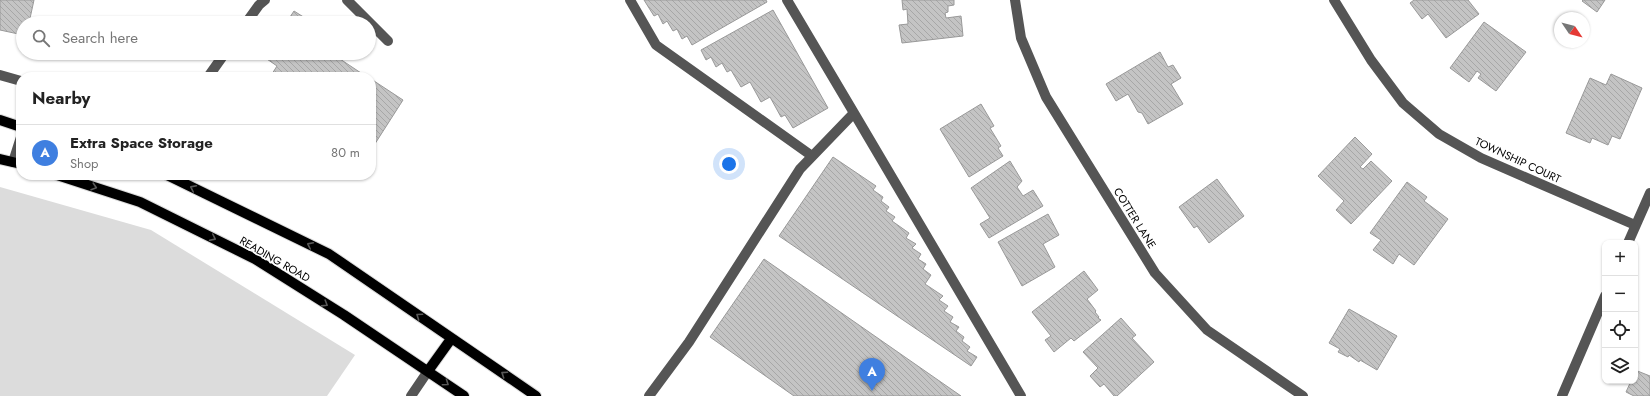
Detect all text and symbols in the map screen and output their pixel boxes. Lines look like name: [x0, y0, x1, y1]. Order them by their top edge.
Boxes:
north arrow: [1554, 12, 1590, 48]
search box: [16, 16, 376, 60]
icon: search: [30, 27, 52, 49]
text: Search here: [62, 27, 138, 49]
text: Nearby: [32, 86, 90, 110]
text: Extra Space Storage: [70, 132, 213, 154]
street label: TOWNSHIP COURT: [1473, 133, 1563, 187]
text: A: [40, 143, 50, 162]
text: 80 m: [331, 143, 360, 162]
text: Shop: [70, 154, 98, 173]
your location: [719, 154, 739, 174]
one-way arrow: [90, 182, 97, 191]
street label: COTTER LANE: [1110, 184, 1160, 252]
one-way arrow: [190, 185, 198, 193]
street label: READING ROAD: [237, 232, 314, 286]
one-way arrow: [209, 233, 217, 241]
map controls: [1602, 240, 1638, 384]
button: +: [1602, 240, 1638, 276]
one-way arrow: [307, 242, 314, 250]
button: −: [1602, 276, 1638, 312]
one-way arrow: [321, 299, 328, 306]
button: locate: [1602, 312, 1638, 348]
one-way arrow: [416, 314, 423, 321]
button: layers: [1602, 348, 1638, 384]
pin: A: [859, 358, 885, 391]
one-way arrow: [501, 372, 508, 379]
one-way arrow: [441, 378, 448, 385]

